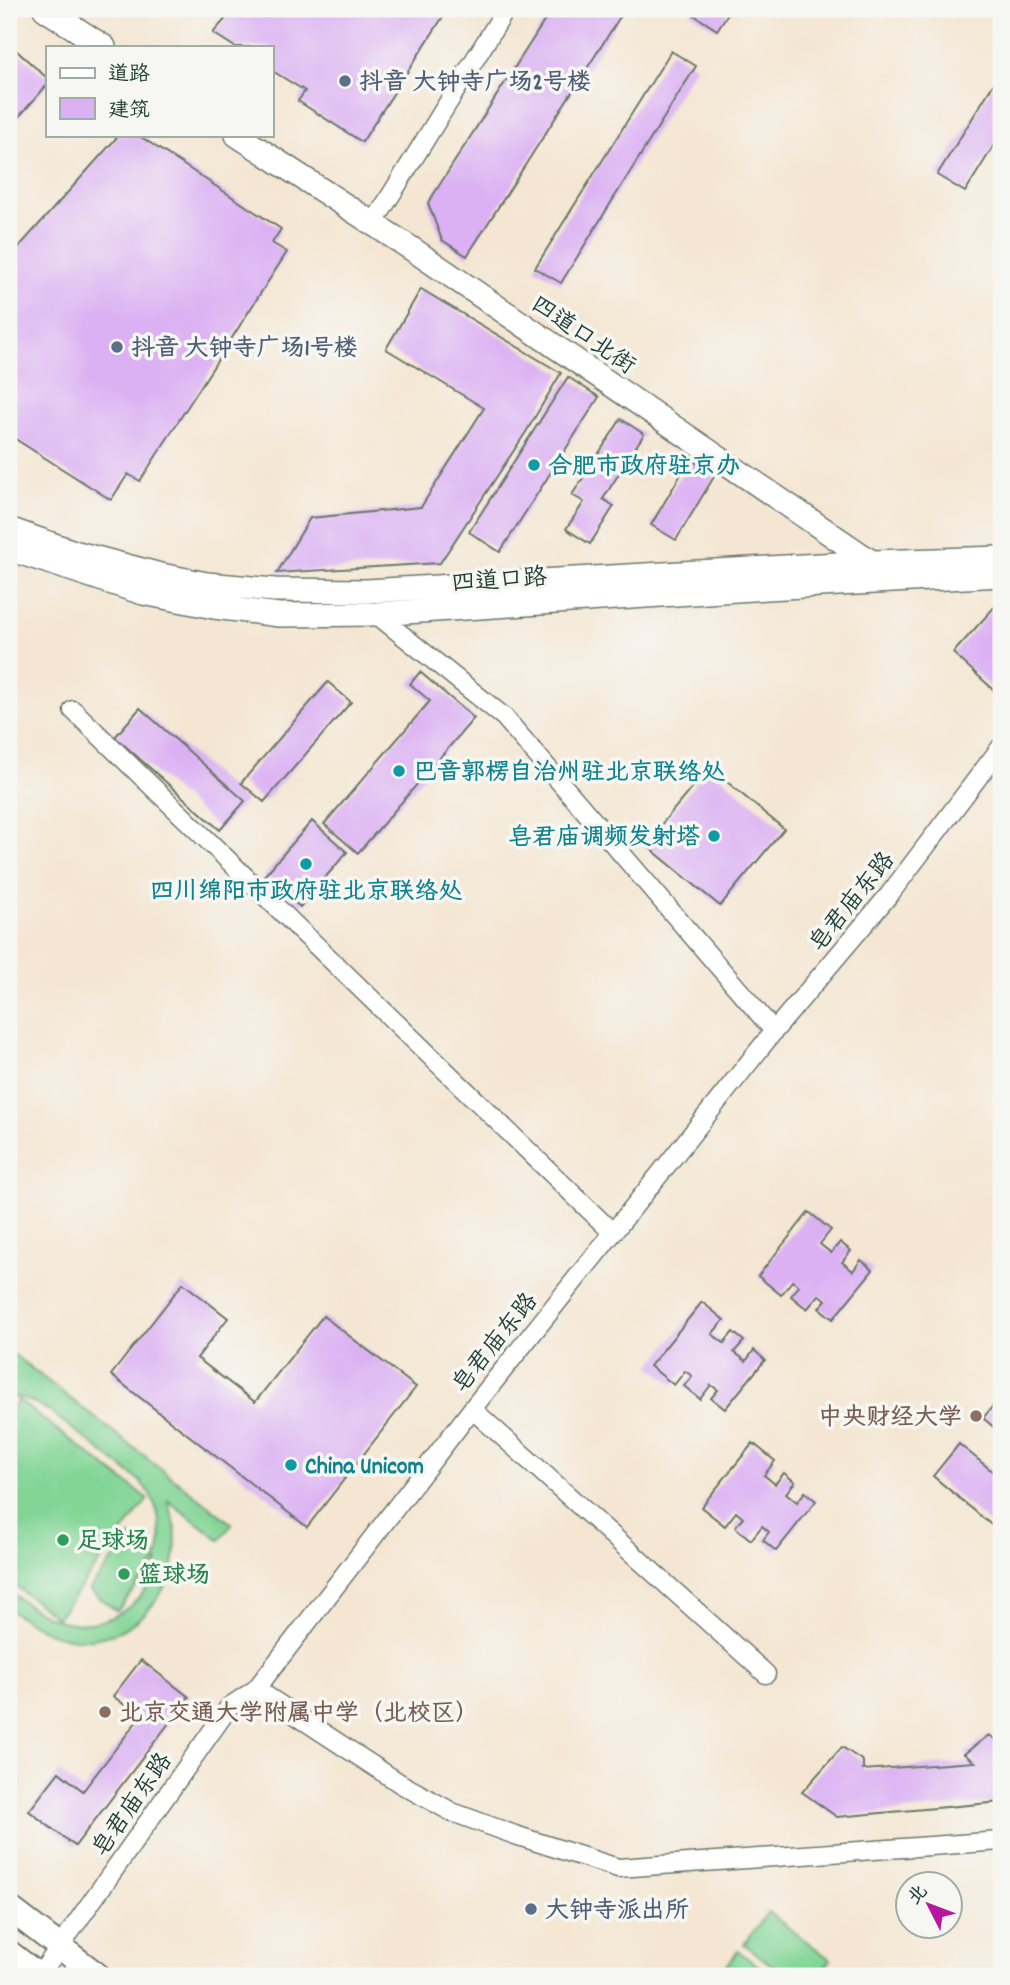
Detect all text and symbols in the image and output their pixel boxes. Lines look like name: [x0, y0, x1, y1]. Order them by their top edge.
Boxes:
legend: [46, 46, 273, 136]
text: 道路: [108, 61, 150, 91]
place label: 抖音 大钟寺广场2号楼: [359, 67, 591, 101]
marker: 抖音 大钟寺广场2号楼: [337, 73, 353, 89]
text: 建筑: [108, 97, 150, 127]
street label: 四道口北街: [523, 289, 642, 384]
place label: 抖音 大钟寺广场1号楼: [131, 333, 358, 367]
marker: 抖音 大钟寺广场1号楼: [109, 339, 125, 355]
place label: 合肥市政府驻京办: [548, 451, 740, 485]
marker: 合肥市政府驻京办: [526, 457, 542, 473]
street label: 四道口路: [450, 562, 548, 602]
place label: 巴音郭楞自治州驻北京联络处: [413, 757, 726, 791]
marker: 巴音郭楞自治州驻北京联络处: [391, 763, 407, 779]
place label: 皂君庙调频发射塔: [508, 822, 700, 856]
marker: 皂君庙调频发射塔: [706, 828, 722, 844]
street label: 皂君庙东路: [802, 846, 904, 960]
marker: 四川绵阳市政府驻北京联络处: [298, 856, 314, 872]
place label: 四川绵阳市政府驻北京联络处: [150, 876, 463, 910]
street label: 皂君庙东路: [445, 1287, 547, 1401]
place label: 中央财经大学: [818, 1402, 962, 1436]
marker: 中央财经大学: [968, 1408, 984, 1424]
place label: China Unicom: [305, 1451, 424, 1485]
marker: China Unicom: [283, 1457, 299, 1473]
place label: 足球场: [77, 1526, 149, 1560]
marker: 足球场: [55, 1532, 71, 1548]
place label: 篮球场: [138, 1560, 210, 1594]
marker: 篮球场: [116, 1566, 132, 1582]
place label: 北京交通大学附属中学（北校区）: [119, 1698, 479, 1732]
marker: 北京交通大学附属中学（北校区）: [97, 1704, 113, 1720]
street label: 皂君庙东路: [85, 1747, 182, 1865]
north arrow: [894, 1870, 964, 1940]
text: 北: [903, 1880, 935, 1912]
place label: 大钟寺派出所: [545, 1895, 689, 1929]
marker: 大钟寺派出所: [523, 1901, 539, 1917]

